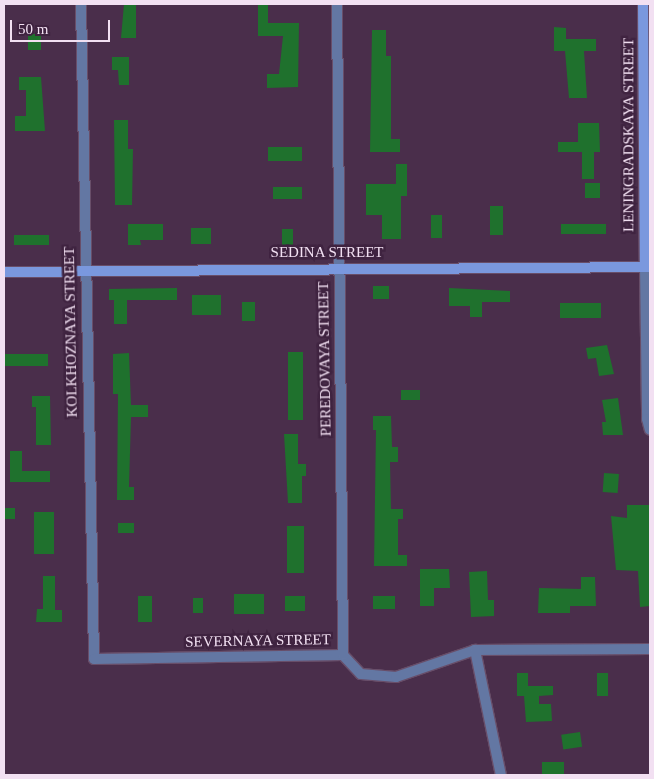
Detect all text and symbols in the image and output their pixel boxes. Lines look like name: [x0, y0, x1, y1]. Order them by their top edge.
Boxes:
scale bar: [12, 10, 112, 42]
text: 50 m: [18, 21, 48, 37]
street label: LENINGRADSKAYA STREET: [620, 38, 638, 232]
street label: SEDINA STREET: [270, 244, 384, 262]
street label: KOLKHOZNAYA STREET: [61, 246, 81, 418]
street label: PEREDOVAYA STREET: [315, 281, 335, 437]
street label: SEVERNAYA STREET: [185, 631, 331, 651]

